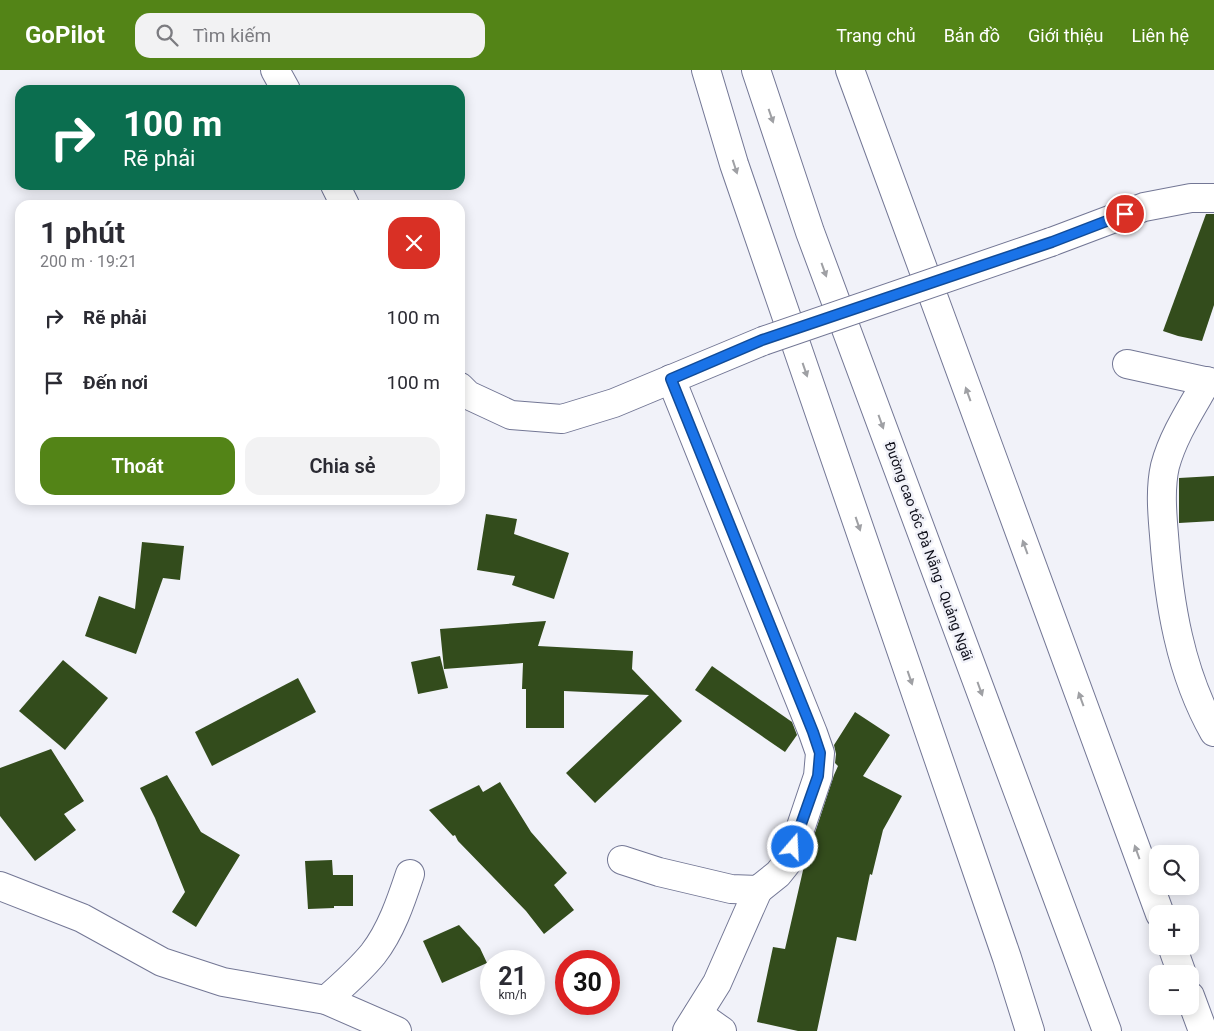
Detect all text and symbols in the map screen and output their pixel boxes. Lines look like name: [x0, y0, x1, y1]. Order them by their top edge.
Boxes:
search box: [135, 13, 485, 58]
text: GoPilot: [25, 21, 105, 49]
icon: search: [153, 21, 181, 49]
text: Tìm kiếm: [193, 24, 271, 47]
text: Trang chủ: [836, 25, 916, 46]
text: Bản đồ: [944, 25, 1000, 46]
text: Giới thiệu: [1028, 25, 1104, 46]
text: Liên hệ: [1132, 25, 1189, 46]
text: 100 m: [123, 104, 222, 145]
icon: right: [40, 105, 105, 170]
one-way arrow: [767, 109, 775, 124]
text: Rẽ phải: [123, 146, 195, 171]
one-way arrow: [731, 160, 739, 175]
pin: [1104, 193, 1146, 235]
icon: arrive: [1111, 200, 1139, 228]
text: 1 phút: [40, 215, 125, 250]
button: close: [388, 217, 440, 269]
text: 200 m · 19:21: [40, 252, 137, 271]
one-way arrow: [820, 263, 828, 278]
icon: right: [40, 304, 68, 332]
text: Rẽ phải: [83, 306, 147, 329]
text: 100 m: [387, 306, 440, 329]
one-way arrow: [802, 363, 809, 378]
icon: arrive: [40, 369, 68, 397]
text: Đến nơi: [83, 371, 148, 394]
text: 100 m: [387, 371, 440, 394]
one-way arrow: [964, 386, 972, 401]
one-way arrow: [877, 415, 885, 430]
button: Thoát: [40, 437, 235, 495]
button: Chia sẻ: [245, 437, 440, 495]
street label: Đường cao tốc Đà Nẵng - Quảng Ngãi: [882, 439, 976, 663]
one-way arrow: [854, 517, 862, 532]
one-way arrow: [1021, 539, 1028, 554]
one-way arrow: [907, 670, 915, 685]
one-way arrow: [976, 682, 984, 697]
one-way arrow: [1077, 691, 1085, 706]
position arrow: [766, 820, 818, 872]
one-way arrow: [1133, 844, 1140, 859]
map controls: [1149, 845, 1199, 1015]
button: search: [1149, 845, 1199, 895]
button: +: [1149, 905, 1199, 955]
speed limit sign: 30: [555, 950, 620, 1015]
text: 21: [498, 962, 527, 991]
button: −: [1149, 965, 1199, 1015]
text: km/h: [498, 988, 527, 1002]

